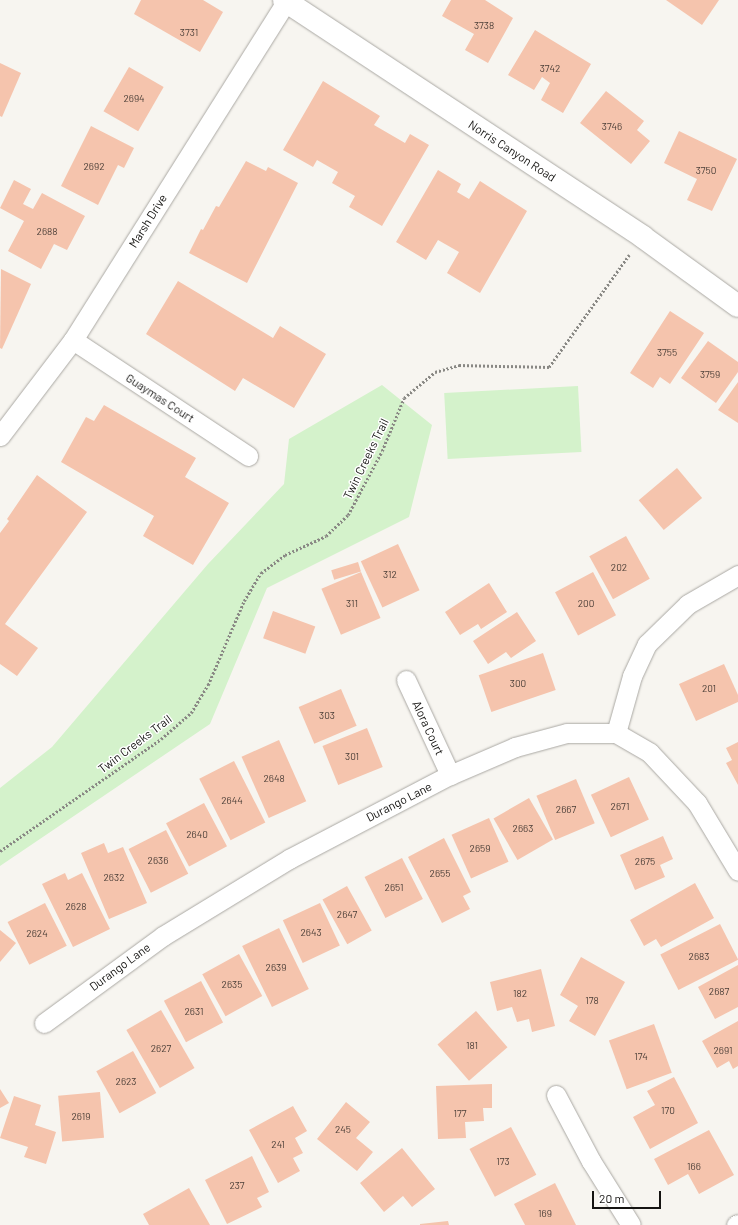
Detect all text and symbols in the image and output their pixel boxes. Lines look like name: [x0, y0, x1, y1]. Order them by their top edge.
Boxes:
house number: 3738: [474, 20, 494, 32]
house number: 3731: [180, 27, 198, 39]
house number: 3742: [540, 63, 560, 75]
house number: 2694: [123, 93, 145, 105]
street label: Norris Canyon Road: [465, 117, 559, 185]
house number: 3746: [602, 121, 622, 133]
house number: 2692: [83, 161, 105, 173]
house number: 3750: [696, 165, 716, 177]
street label: Marsh Drive: [126, 192, 170, 250]
house number: 2688: [37, 226, 57, 238]
house number: 3755: [657, 347, 677, 359]
house number: 3759: [700, 369, 720, 381]
street label: Guaymas Court: [123, 371, 197, 425]
street label: Twin Creeks Trail: [340, 416, 392, 502]
house number: 202: [611, 562, 627, 574]
house number: 312: [383, 569, 397, 581]
house number: 311: [346, 598, 358, 610]
house number: 200: [578, 598, 594, 610]
house number: 300: [510, 678, 526, 690]
house number: 201: [702, 683, 716, 695]
street label: Alora Court: [409, 698, 447, 758]
house number: 303: [319, 710, 335, 722]
street label: Twin Creeks Trail: [96, 712, 174, 776]
house number: 301: [345, 751, 359, 763]
house number: 2648: [263, 773, 285, 785]
street label: Durango Lane: [364, 779, 434, 825]
house number: 2644: [221, 795, 243, 807]
house number: 2671: [611, 801, 629, 813]
house number: 2667: [556, 804, 576, 816]
house number: 2663: [513, 823, 533, 835]
house number: 2640: [186, 829, 208, 841]
house number: 2659: [470, 843, 490, 855]
house number: 2636: [148, 855, 168, 867]
house number: 2675: [635, 856, 655, 868]
house number: 2655: [430, 868, 450, 880]
house number: 2632: [103, 872, 125, 884]
house number: 2651: [385, 882, 403, 894]
house number: 2628: [65, 901, 87, 913]
house number: 2647: [337, 909, 357, 921]
house number: 2643: [300, 927, 322, 939]
house number: 2624: [26, 928, 48, 940]
street label: Durango Lane: [87, 940, 153, 994]
house number: 2683: [689, 951, 709, 963]
house number: 2639: [266, 962, 286, 974]
house number: 2635: [222, 979, 242, 991]
house number: 2687: [709, 986, 729, 998]
house number: 182: [513, 988, 527, 1000]
house number: 178: [585, 995, 599, 1007]
house number: 2631: [184, 1006, 204, 1018]
house number: 181: [466, 1040, 478, 1052]
house number: 2627: [151, 1043, 171, 1055]
house number: 2691: [713, 1045, 733, 1057]
house number: 174: [634, 1051, 648, 1063]
house number: 2623: [116, 1076, 136, 1088]
house number: 170: [661, 1105, 675, 1117]
house number: 177: [454, 1108, 466, 1120]
house number: 2619: [71, 1111, 91, 1123]
house number: 245: [335, 1124, 351, 1136]
house number: 241: [271, 1139, 285, 1151]
house number: 173: [496, 1156, 510, 1168]
house number: 166: [687, 1161, 701, 1173]
house number: 237: [229, 1180, 245, 1192]
scale bar: [594, 1183, 663, 1209]
text: 20 m: [599, 1191, 625, 1205]
house number: 169: [538, 1208, 552, 1220]

